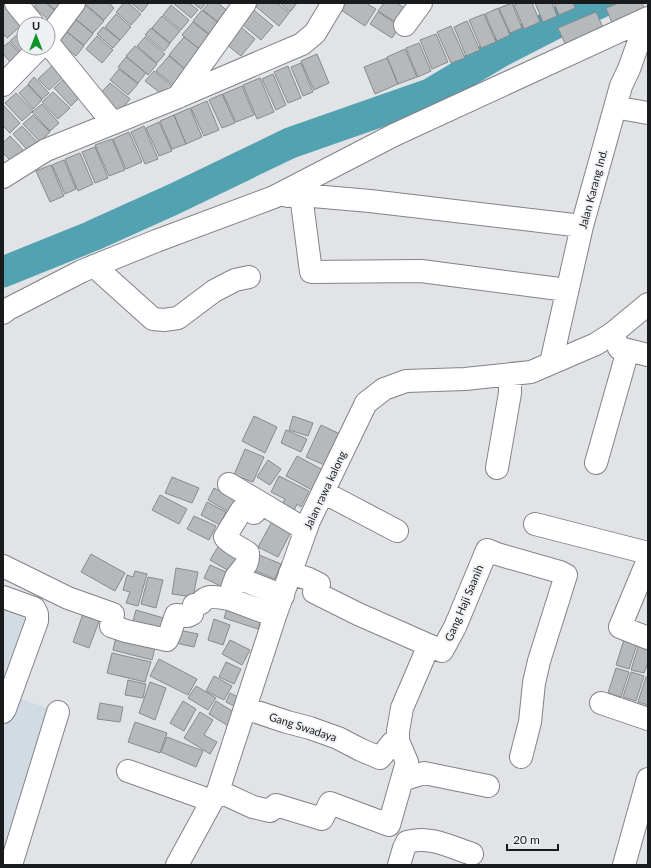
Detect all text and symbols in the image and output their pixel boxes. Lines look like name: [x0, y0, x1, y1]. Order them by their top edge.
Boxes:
north arrow: [16, 16, 56, 56]
text: U: [32, 19, 40, 32]
street label: Jalan Karang Ind.: [576, 148, 609, 230]
street label: Jalan rawa kalong: [301, 448, 348, 531]
street label: Gang Haji Saanih: [442, 563, 485, 643]
street label: Gang Swadaya: [268, 709, 339, 744]
scale bar: [507, 826, 558, 852]
text: 20 m: [513, 832, 540, 847]

